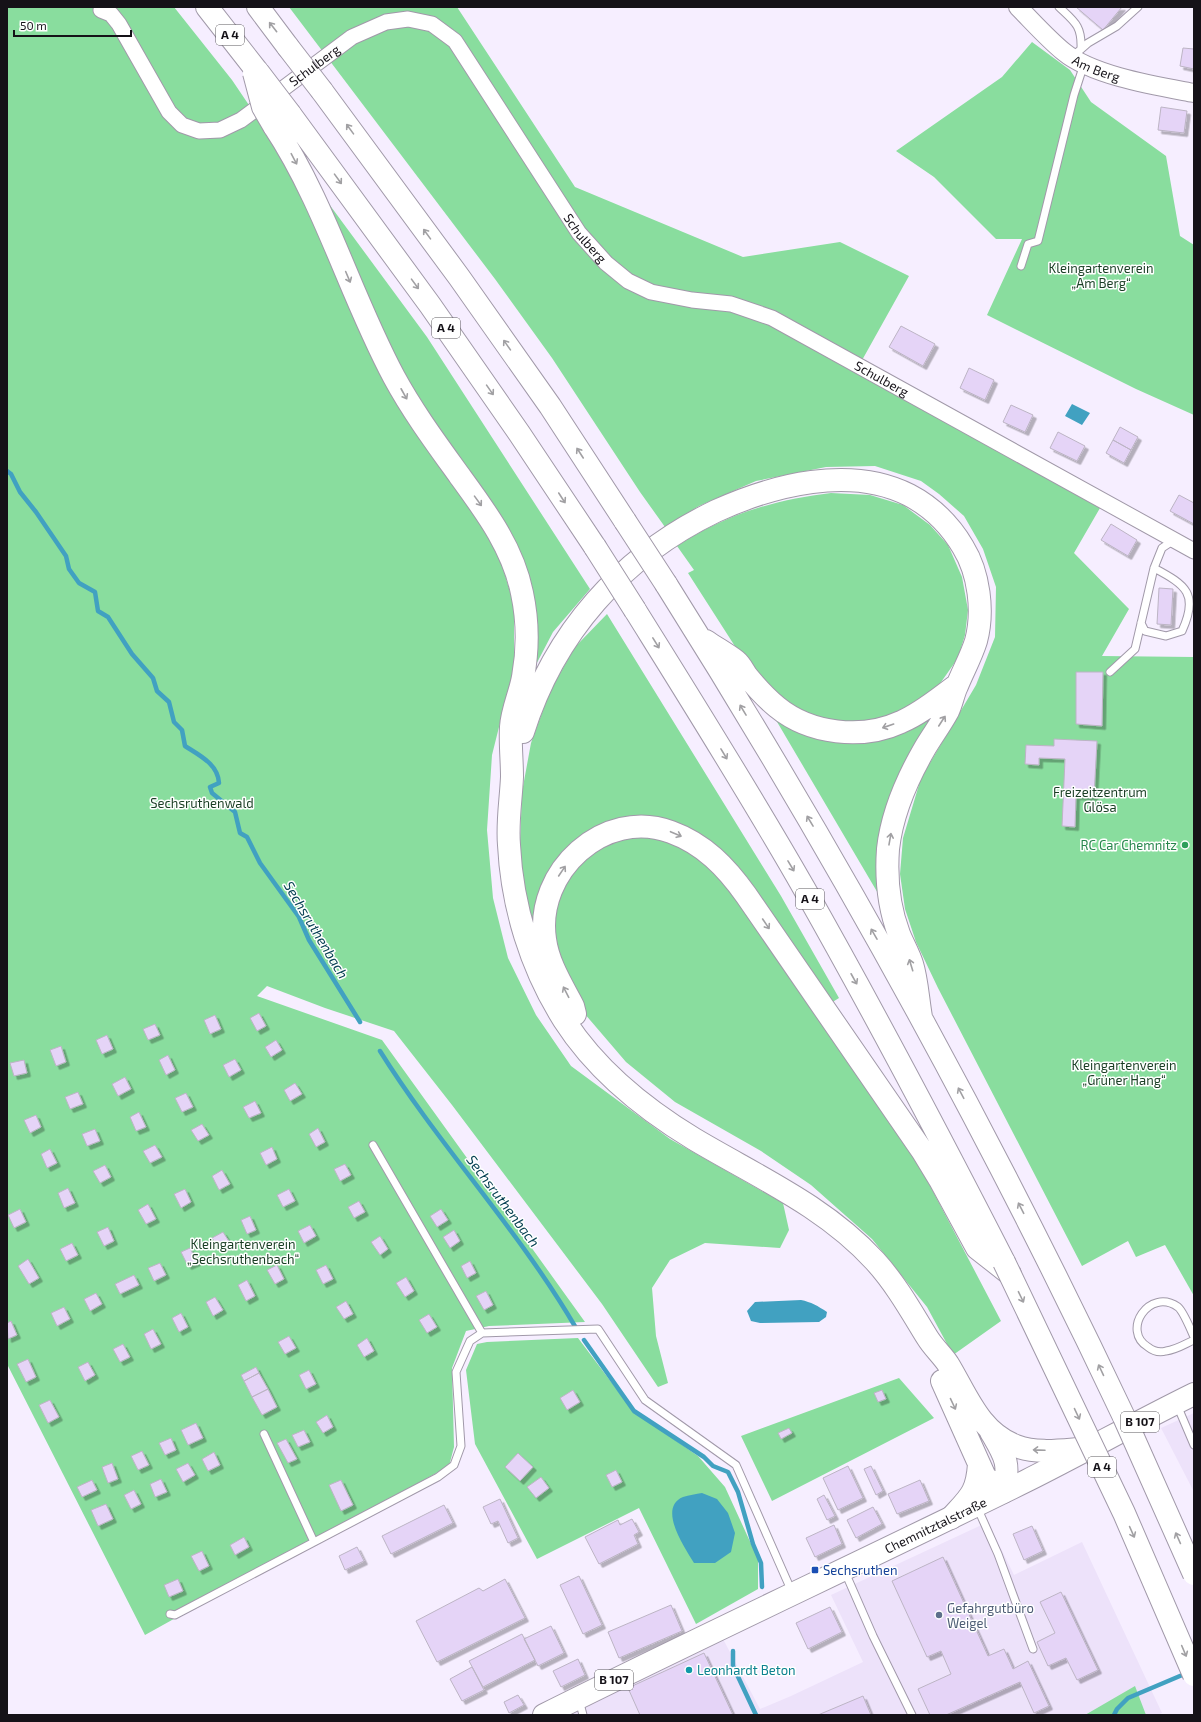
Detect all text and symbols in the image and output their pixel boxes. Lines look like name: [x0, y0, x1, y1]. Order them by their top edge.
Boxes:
scale bar: [14, 12, 131, 38]
text: 50 m: [20, 18, 47, 32]
one-way arrow: [269, 21, 277, 32]
road number: A 4: [216, 25, 244, 45]
street label: Schulberg: [286, 41, 343, 89]
street label: Am Berg: [1070, 52, 1122, 85]
one-way arrow: [346, 124, 354, 135]
one-way arrow: [291, 153, 298, 165]
one-way arrow: [334, 173, 342, 184]
street label: Schulberg: [560, 210, 610, 266]
one-way arrow: [423, 229, 431, 240]
park label: Kleingartenverein „Am Berg“: [1049, 260, 1153, 291]
one-way arrow: [344, 271, 352, 283]
one-way arrow: [411, 278, 419, 289]
road number: A 4: [432, 318, 460, 338]
one-way arrow: [503, 340, 511, 351]
street label: Schulberg: [852, 357, 912, 400]
one-way arrow: [486, 385, 494, 396]
one-way arrow: [401, 388, 408, 400]
one-way arrow: [576, 447, 584, 459]
one-way arrow: [559, 492, 567, 504]
one-way arrow: [474, 496, 482, 507]
one-way arrow: [652, 637, 660, 648]
one-way arrow: [739, 704, 747, 716]
one-way arrow: [938, 715, 946, 727]
one-way arrow: [883, 723, 895, 731]
one-way arrow: [721, 748, 729, 760]
park label: Freizeitzentrum Glösa: [1053, 784, 1147, 815]
park label: Sechsruthenwald: [150, 795, 254, 811]
one-way arrow: [805, 815, 813, 827]
one-way arrow: [669, 830, 681, 838]
one-way arrow: [886, 833, 894, 846]
place label: RC Car Chemnitz: [1081, 837, 1177, 853]
marker: RC Car Chemnitz: [1180, 840, 1190, 850]
one-way arrow: [787, 860, 795, 872]
one-way arrow: [557, 865, 566, 876]
water label: Sechsruthenbach: [281, 878, 352, 982]
road number: A 4: [796, 889, 824, 909]
one-way arrow: [762, 918, 770, 929]
one-way arrow: [869, 928, 877, 940]
one-way arrow: [907, 959, 915, 971]
one-way arrow: [851, 973, 859, 985]
one-way arrow: [562, 987, 569, 999]
park label: Kleingartenverein „Grüner Hang“: [1072, 1057, 1176, 1088]
one-way arrow: [956, 1087, 964, 1099]
water label: Sechsruthenbach: [463, 1151, 544, 1250]
one-way arrow: [1017, 1203, 1024, 1215]
park label: Kleingartenverein „Sechsruthenbach“: [187, 1236, 299, 1267]
one-way arrow: [1018, 1290, 1025, 1302]
one-way arrow: [1097, 1364, 1104, 1376]
one-way arrow: [950, 1397, 957, 1409]
one-way arrow: [1074, 1408, 1081, 1420]
road number: B 107: [1121, 1412, 1159, 1432]
one-way arrow: [1033, 1446, 1046, 1454]
road number: A 4: [1088, 1457, 1116, 1477]
street label: Chemnitztalstraße: [882, 1494, 989, 1557]
one-way arrow: [1129, 1525, 1136, 1537]
one-way arrow: [1174, 1533, 1181, 1545]
place label: Sechsruthen: [823, 1562, 897, 1578]
marker: Sechsruthen: [810, 1565, 820, 1575]
place label: Gefahrgutbüro Weigel: [947, 1600, 1034, 1631]
marker: Gefahrgutbüro Weigel: [934, 1610, 944, 1620]
one-way arrow: [1181, 1644, 1188, 1656]
place label: Leonhardt Beton: [697, 1662, 796, 1678]
marker: Leonhardt Beton: [684, 1665, 694, 1675]
road number: B 107: [595, 1670, 633, 1690]

